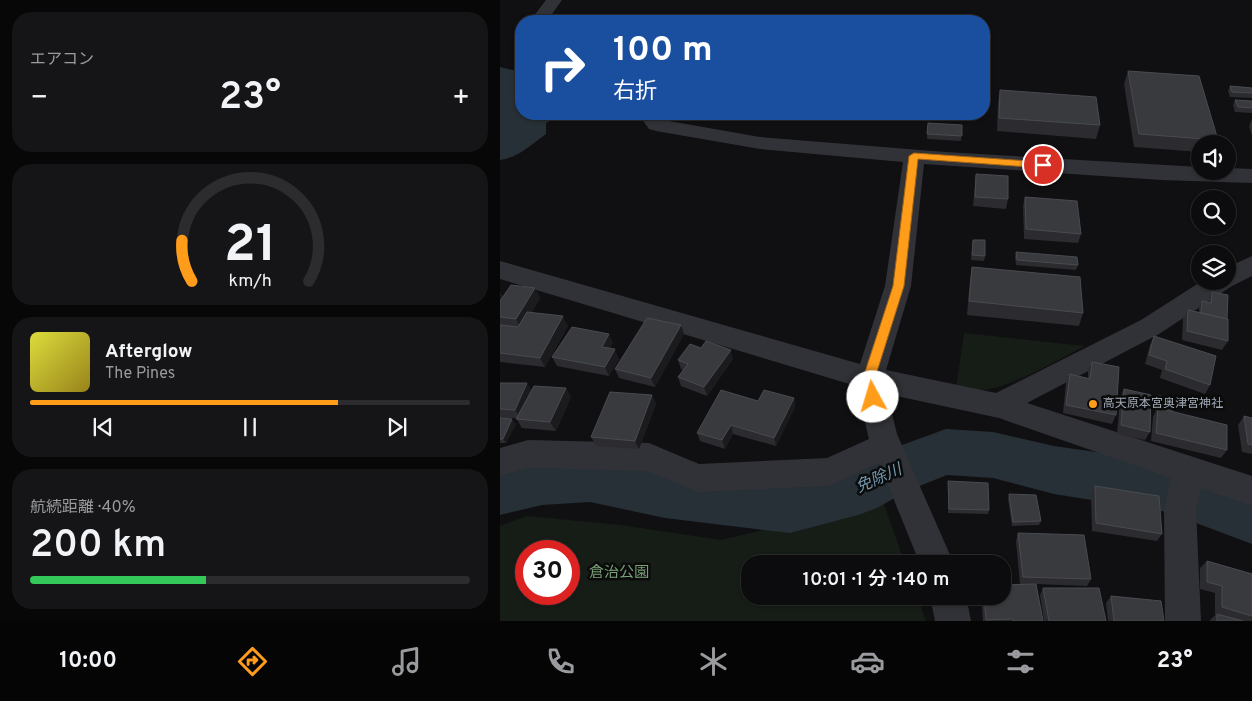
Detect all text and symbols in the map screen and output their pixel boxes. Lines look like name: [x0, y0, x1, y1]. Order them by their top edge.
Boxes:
text: 100 m: [613, 29, 713, 73]
icon: right: [530, 35, 595, 100]
text: エアコン: [30, 50, 94, 70]
text: 23°: [219, 74, 281, 123]
text: 右折: [613, 79, 657, 106]
text: −: [30, 81, 48, 117]
text: +: [452, 81, 470, 117]
map controls: [1191, 135, 1236, 290]
button: sound: [1191, 135, 1236, 180]
pin: [1022, 144, 1064, 186]
icon: arrive: [1029, 151, 1057, 179]
button: search: [1191, 190, 1236, 235]
text: 21: [224, 214, 276, 280]
button: layers: [1191, 245, 1236, 290]
text: km/h: [228, 270, 272, 293]
text: Afterglow: [105, 340, 193, 364]
text: The Pines: [105, 364, 175, 384]
position arrow: [846, 370, 898, 422]
place label: 高天原本宮奥津宮神社: [1103, 396, 1223, 412]
marker: 高天原本宮奥津宮神社: [1087, 398, 1099, 410]
icon: previous: [89, 413, 117, 441]
icon: pause: [236, 413, 264, 441]
icon: next: [383, 413, 411, 441]
water label: 免除川: [853, 459, 907, 498]
text: 航続距離 · 40%: [30, 498, 136, 518]
text: 200 km: [30, 522, 166, 571]
speed limit sign: 30: [515, 540, 580, 605]
park label: 倉治公園: [589, 564, 649, 583]
text: 10:01 · 1 分 · 140 m: [803, 568, 949, 592]
icon: directions: [235, 644, 270, 679]
icon: music: [389, 644, 424, 679]
icon: phone: [543, 644, 578, 679]
icon: climate: [696, 644, 731, 679]
icon: car: [850, 644, 885, 679]
icon: filters: [1003, 644, 1038, 679]
text: 10:00: [59, 648, 117, 675]
text: 23°: [1157, 648, 1193, 675]

